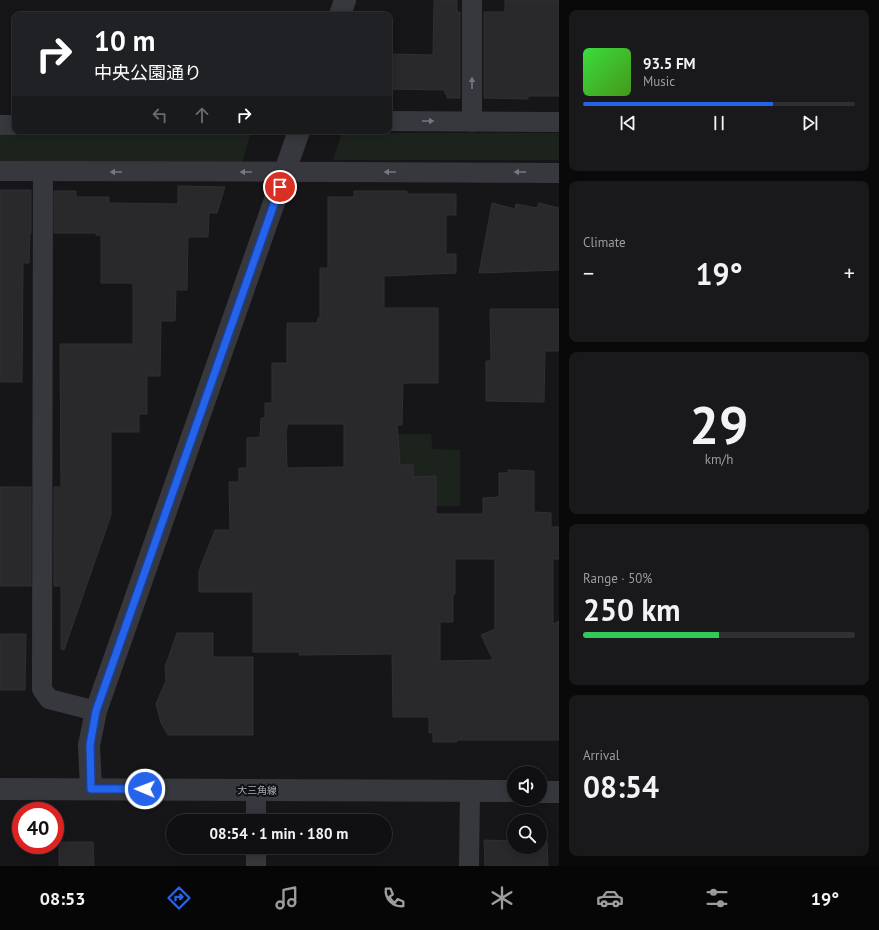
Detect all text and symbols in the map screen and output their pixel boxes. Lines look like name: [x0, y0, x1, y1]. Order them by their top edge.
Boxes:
text: 10 m: [94, 22, 155, 59]
icon: right: [28, 28, 80, 80]
text: 93.5 FM: [643, 54, 696, 73]
text: 中央公園通り: [94, 61, 202, 84]
text: Music: [643, 73, 675, 90]
one-way arrow: [469, 76, 475, 89]
icon: left: [149, 104, 171, 126]
icon: ahead: [191, 104, 213, 126]
icon: right: [233, 104, 255, 126]
icon: previous: [617, 112, 639, 134]
icon: pause: [708, 112, 730, 134]
icon: next: [799, 112, 821, 134]
one-way arrow: [422, 118, 435, 124]
one-way arrow: [109, 169, 122, 175]
one-way arrow: [239, 169, 252, 175]
one-way arrow: [383, 169, 396, 175]
one-way arrow: [513, 169, 526, 175]
pin: [263, 170, 297, 204]
icon: arrive: [269, 176, 291, 198]
text: Climate: [583, 234, 626, 251]
text: 19°: [695, 254, 743, 293]
text: −: [583, 259, 594, 287]
text: +: [844, 259, 855, 287]
text: 29: [690, 391, 748, 458]
text: km/h: [705, 451, 733, 468]
text: Range · 50%: [583, 570, 652, 587]
text: 250 km: [583, 590, 681, 629]
text: Arrival: [583, 747, 619, 764]
map controls: [507, 766, 547, 854]
button: sound: [507, 766, 547, 806]
text: 08:54: [583, 767, 659, 806]
position arrow: [124, 768, 166, 810]
street label: 大三角線: [237, 784, 277, 797]
speed limit sign: 40: [12, 802, 64, 854]
button: search: [507, 814, 547, 854]
text: 08:54 · 1 min · 180 m: [210, 824, 348, 843]
icon: directions: [165, 884, 193, 912]
icon: music: [273, 884, 301, 912]
icon: phone: [380, 884, 408, 912]
icon: climate: [488, 884, 516, 912]
icon: car: [596, 884, 624, 912]
icon: filters: [703, 884, 731, 912]
text: 08:53: [40, 887, 85, 910]
text: 19°: [811, 887, 839, 910]

